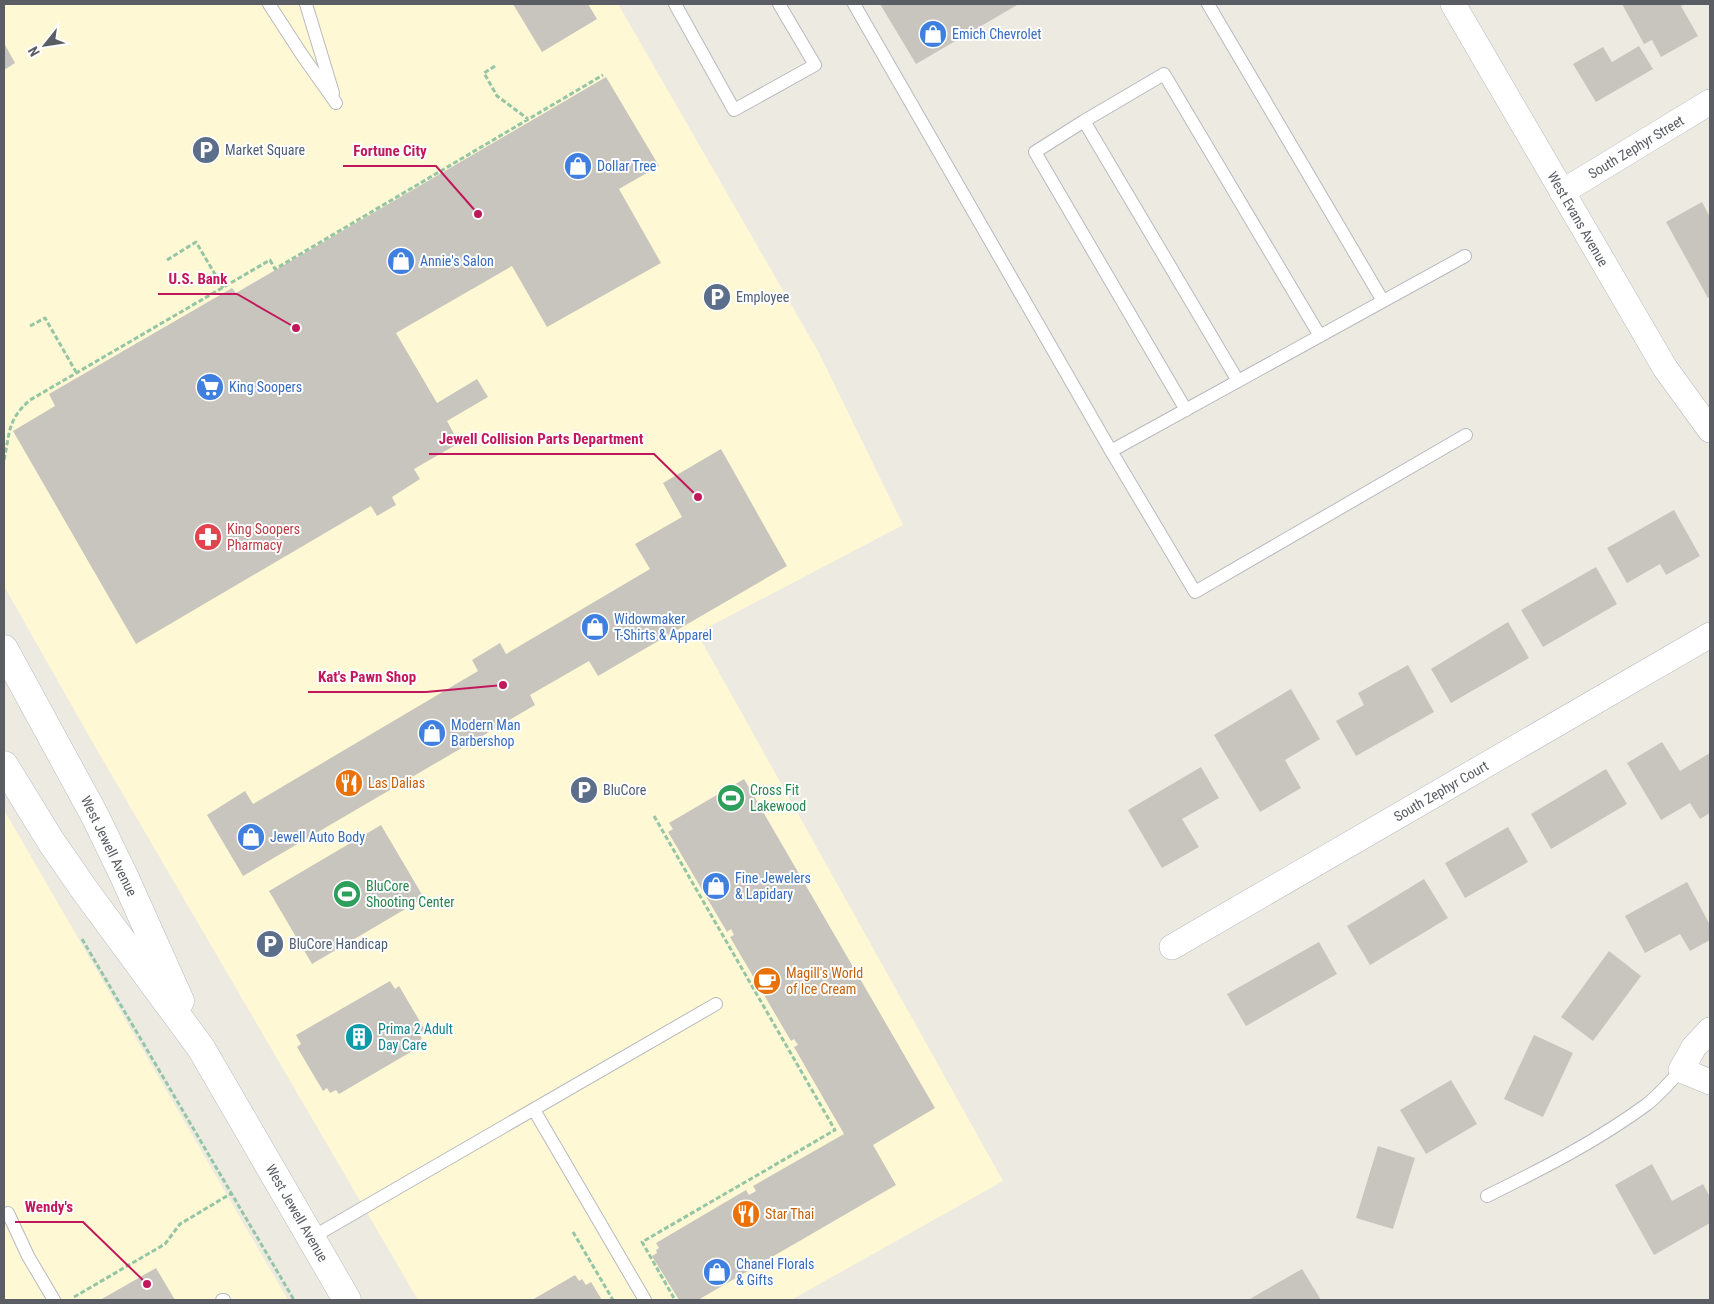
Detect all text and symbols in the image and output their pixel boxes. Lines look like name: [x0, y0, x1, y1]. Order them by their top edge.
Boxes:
shop icon: Emich Chevrolet: [918, 19, 948, 49]
north arrow: [20, 20, 70, 70]
place label: Emich Chevrolet: [952, 26, 1041, 42]
text: N: [25, 44, 43, 59]
street label: South Zephyr Street: [1585, 112, 1687, 182]
parking icon: Market Square: [191, 135, 221, 165]
callout: Fortune City: [343, 136, 436, 166]
place label: Market Square: [225, 142, 306, 158]
text: Fortune City: [353, 142, 427, 160]
shop icon: Dollar Tree: [563, 151, 593, 181]
place label: Dollar Tree: [597, 158, 657, 174]
street label: West Evans Avenue: [1544, 169, 1612, 270]
shop icon: Annie's Salon: [386, 246, 416, 276]
place label: Annie's Salon: [420, 253, 494, 269]
callout: U.S. Bank: [158, 264, 237, 294]
text: U.S. Bank: [169, 270, 228, 288]
parking icon: Employee: [702, 282, 732, 312]
place label: Employee: [736, 289, 790, 305]
supermarket icon: King Soopers: [195, 372, 225, 402]
place label: King Soopers: [229, 379, 302, 395]
callout: Jewell Collision Parts Department: [429, 424, 654, 454]
text: Jewell Collision Parts Department: [439, 430, 644, 448]
place label: King Soopers Pharmacy: [227, 521, 300, 553]
pharmacy icon: King Soopers Pharmacy: [193, 522, 223, 552]
place label: Widowmaker T-Shirts & Apparel: [614, 611, 712, 643]
shop icon: Widowmaker T-Shirts & Apparel: [580, 612, 610, 642]
callout: Kat's Pawn Shop: [308, 662, 426, 692]
text: Kat's Pawn Shop: [318, 668, 416, 686]
place label: Modern Man Barbershop: [451, 717, 520, 749]
shop icon: Modern Man Barbershop: [417, 718, 447, 748]
street label: South Zephyr Court: [1391, 757, 1491, 825]
restaurant icon: Las Dalias: [334, 768, 364, 798]
place label: Las Dalias: [368, 775, 425, 791]
parking icon: BluCore: [569, 775, 599, 805]
place label: BluCore: [603, 782, 647, 798]
place label: Cross Fit Lakewood: [750, 782, 806, 814]
sports icon: Cross Fit Lakewood: [716, 783, 746, 813]
street label: West Jewell Avenue: [78, 793, 140, 899]
shop icon: Jewell Auto Body: [236, 822, 266, 852]
place label: Jewell Auto Body: [270, 829, 365, 845]
place label: Fine Jewelers & Lapidary: [735, 870, 811, 902]
shop icon: Fine Jewelers & Lapidary: [701, 871, 731, 901]
place label: BluCore Shooting Center: [366, 878, 455, 910]
sports icon: BluCore Shooting Center: [332, 879, 362, 909]
parking icon: BluCore Handicap: [255, 929, 285, 959]
place label: BluCore Handicap: [289, 936, 388, 952]
place label: Magill's World of Ice Cream: [786, 965, 863, 997]
cafe icon: Magill's World of Ice Cream: [752, 966, 782, 996]
place label: Prima 2 Adult Day Care: [378, 1021, 453, 1053]
building icon: Prima 2 Adult Day Care: [344, 1022, 374, 1052]
street label: West Jewell Avenue: [263, 1161, 332, 1265]
callout: Wendy's: [15, 1192, 83, 1222]
text: Wendy's: [25, 1198, 73, 1216]
restaurant icon: Star Thai: [731, 1199, 761, 1229]
place label: Star Thai: [765, 1206, 814, 1222]
place label: Chanel Florals & Gifts: [736, 1256, 814, 1288]
shop icon: Chanel Florals & Gifts: [702, 1257, 732, 1287]

